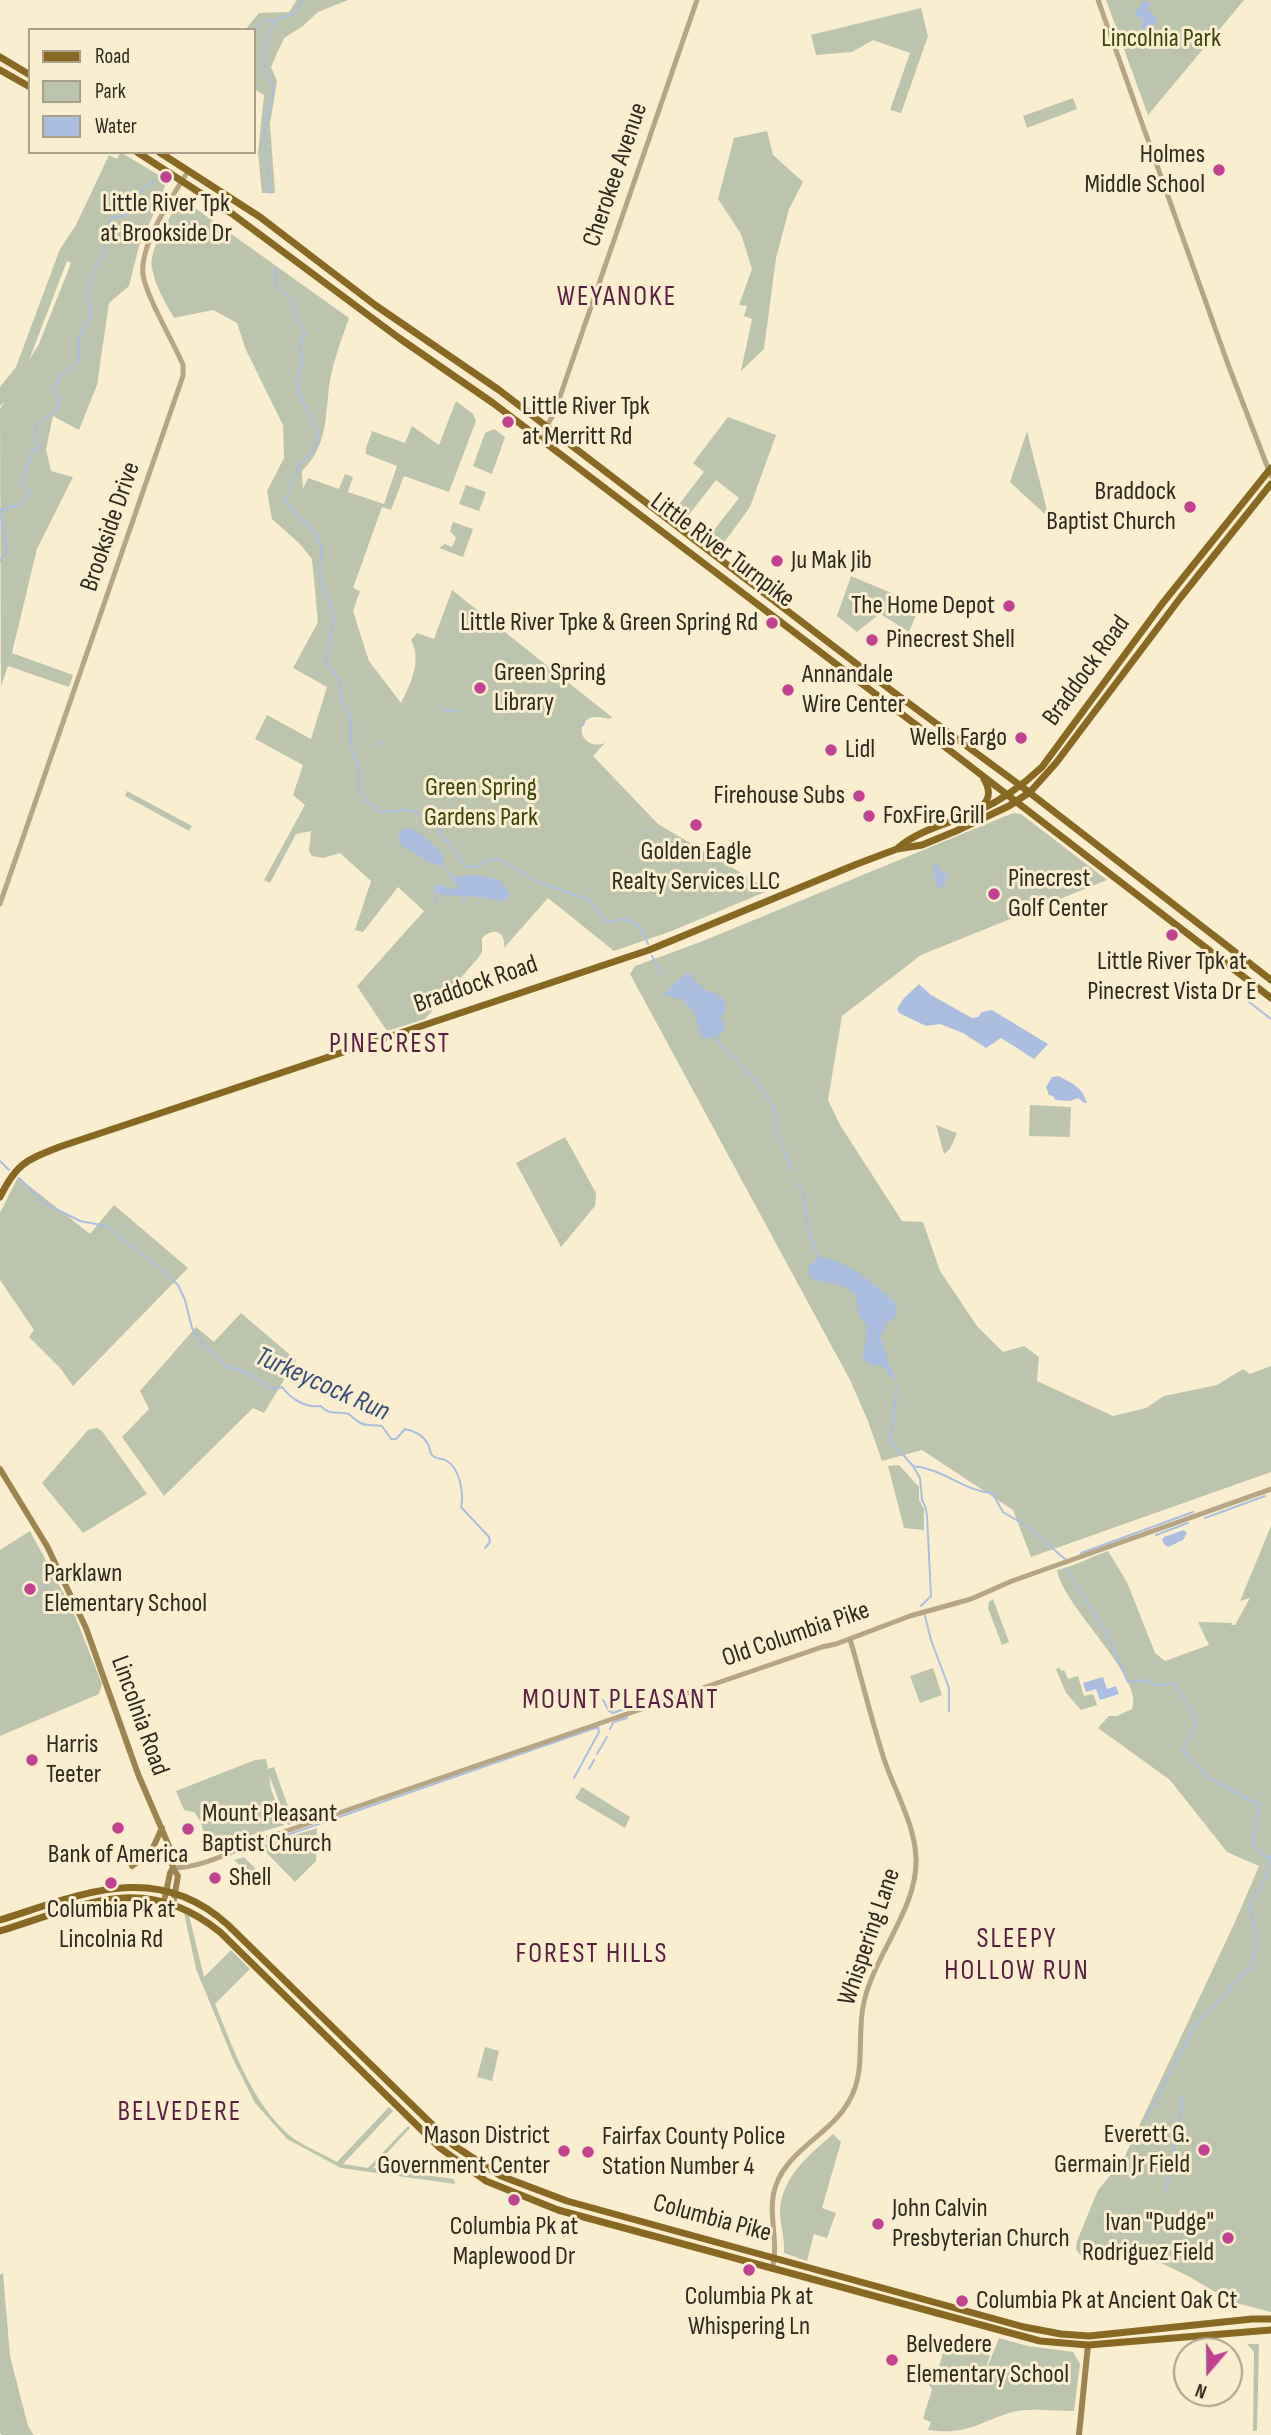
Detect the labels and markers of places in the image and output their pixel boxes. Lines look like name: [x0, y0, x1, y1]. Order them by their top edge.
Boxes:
place label: Holmes Middle School: [1085, 139, 1205, 200]
marker: Holmes Middle School: [1211, 162, 1227, 178]
marker: Little River Tpk at Brookside Dr: [158, 169, 174, 185]
place label: Little River Tpk at Brookside Dr: [100, 188, 232, 249]
place label: Little River Tpk at Merritt Rd: [522, 391, 650, 452]
marker: Little River Tpk at Merritt Rd: [500, 414, 516, 430]
place label: Braddock Baptist Church: [1046, 476, 1176, 538]
marker: Braddock Baptist Church: [1182, 499, 1198, 515]
place label: Ju Mak Jib: [791, 545, 872, 577]
marker: Ju Mak Jib: [769, 553, 785, 569]
place label: The Home Depot: [851, 590, 995, 622]
marker: The Home Depot: [1001, 598, 1017, 614]
place label: Little River Tpke & Green Spring Rd: [460, 607, 758, 639]
marker: Little River Tpke & Green Spring Rd: [764, 615, 780, 631]
place label: Pinecrest Shell: [886, 624, 1015, 656]
marker: Pinecrest Shell: [864, 632, 880, 648]
place label: Green Spring Library: [494, 657, 606, 718]
place label: Annandale Wire Center: [802, 659, 905, 720]
marker: Green Spring Library: [472, 680, 488, 696]
marker: Annandale Wire Center: [780, 682, 796, 698]
place label: Wells Fargo: [910, 722, 1007, 754]
marker: Wells Fargo: [1013, 730, 1029, 746]
place label: Lidl: [845, 734, 875, 766]
marker: Lidl: [823, 742, 839, 758]
place label: Firehouse Subs: [714, 780, 845, 812]
marker: Firehouse Subs: [851, 788, 867, 804]
place label: FoxFire Grill: [883, 800, 985, 832]
marker: FoxFire Grill: [861, 808, 877, 824]
marker: Golden Eagle Realty Services LLC: [688, 817, 704, 833]
place label: Golden Eagle Realty Services LLC: [612, 836, 780, 898]
place label: Pinecrest Golf Center: [1008, 863, 1108, 924]
marker: Pinecrest Golf Center: [986, 886, 1002, 902]
marker: Little River Tpk at Pinecrest Vista Dr E: [1164, 927, 1180, 943]
place label: Little River Tpk at Pinecrest Vista Dr E: [1087, 946, 1257, 1007]
place label: Parklawn Elementary School: [44, 1558, 207, 1620]
marker: Parklawn Elementary School: [22, 1581, 38, 1597]
place label: Harris Teeter: [46, 1729, 101, 1790]
marker: Harris Teeter: [24, 1752, 40, 1768]
place label: Mount Pleasant Baptist Church: [202, 1798, 337, 1860]
marker: Bank of America: [110, 1820, 126, 1836]
marker: Mount Pleasant Baptist Church: [180, 1821, 196, 1837]
place label: Bank of America: [48, 1839, 188, 1871]
place label: Shell: [229, 1862, 271, 1894]
marker: Shell: [207, 1870, 223, 1886]
marker: Columbia Pk at Lincolnia Rd: [103, 1875, 119, 1891]
place label: Columbia Pk at Lincolnia Rd: [47, 1894, 175, 1955]
place label: Everett G. Germain Jr Field: [1054, 2119, 1190, 2180]
place label: Mason District Government Center: [377, 2120, 550, 2182]
place label: Fairfax County Police Station Number 4: [602, 2121, 785, 2182]
marker: Everett G. Germain Jr Field: [1196, 2142, 1212, 2158]
marker: Mason District Government Center: [556, 2143, 572, 2159]
marker: Fairfax County Police Station Number 4: [580, 2144, 596, 2160]
marker: Columbia Pk at Maplewood Dr: [506, 2192, 522, 2208]
place label: John Calvin Presbyterian Church: [892, 2193, 1070, 2254]
place label: Ivan "Pudge" Rodriguez Field: [1082, 2207, 1214, 2268]
place label: Columbia Pk at Maplewood Dr: [450, 2211, 578, 2272]
marker: John Calvin Presbyterian Church: [870, 2216, 886, 2232]
marker: Ivan "Pudge" Rodriguez Field: [1220, 2230, 1236, 2246]
marker: Columbia Pk at Whispering Ln: [741, 2262, 757, 2278]
place label: Columbia Pk at Whispering Ln: [685, 2281, 813, 2342]
place label: Columbia Pk at Ancient Oak Ct: [976, 2285, 1237, 2317]
marker: Columbia Pk at Ancient Oak Ct: [954, 2293, 970, 2309]
place label: Belvedere Elementary School: [906, 2329, 1069, 2390]
marker: Belvedere Elementary School: [884, 2352, 900, 2368]

